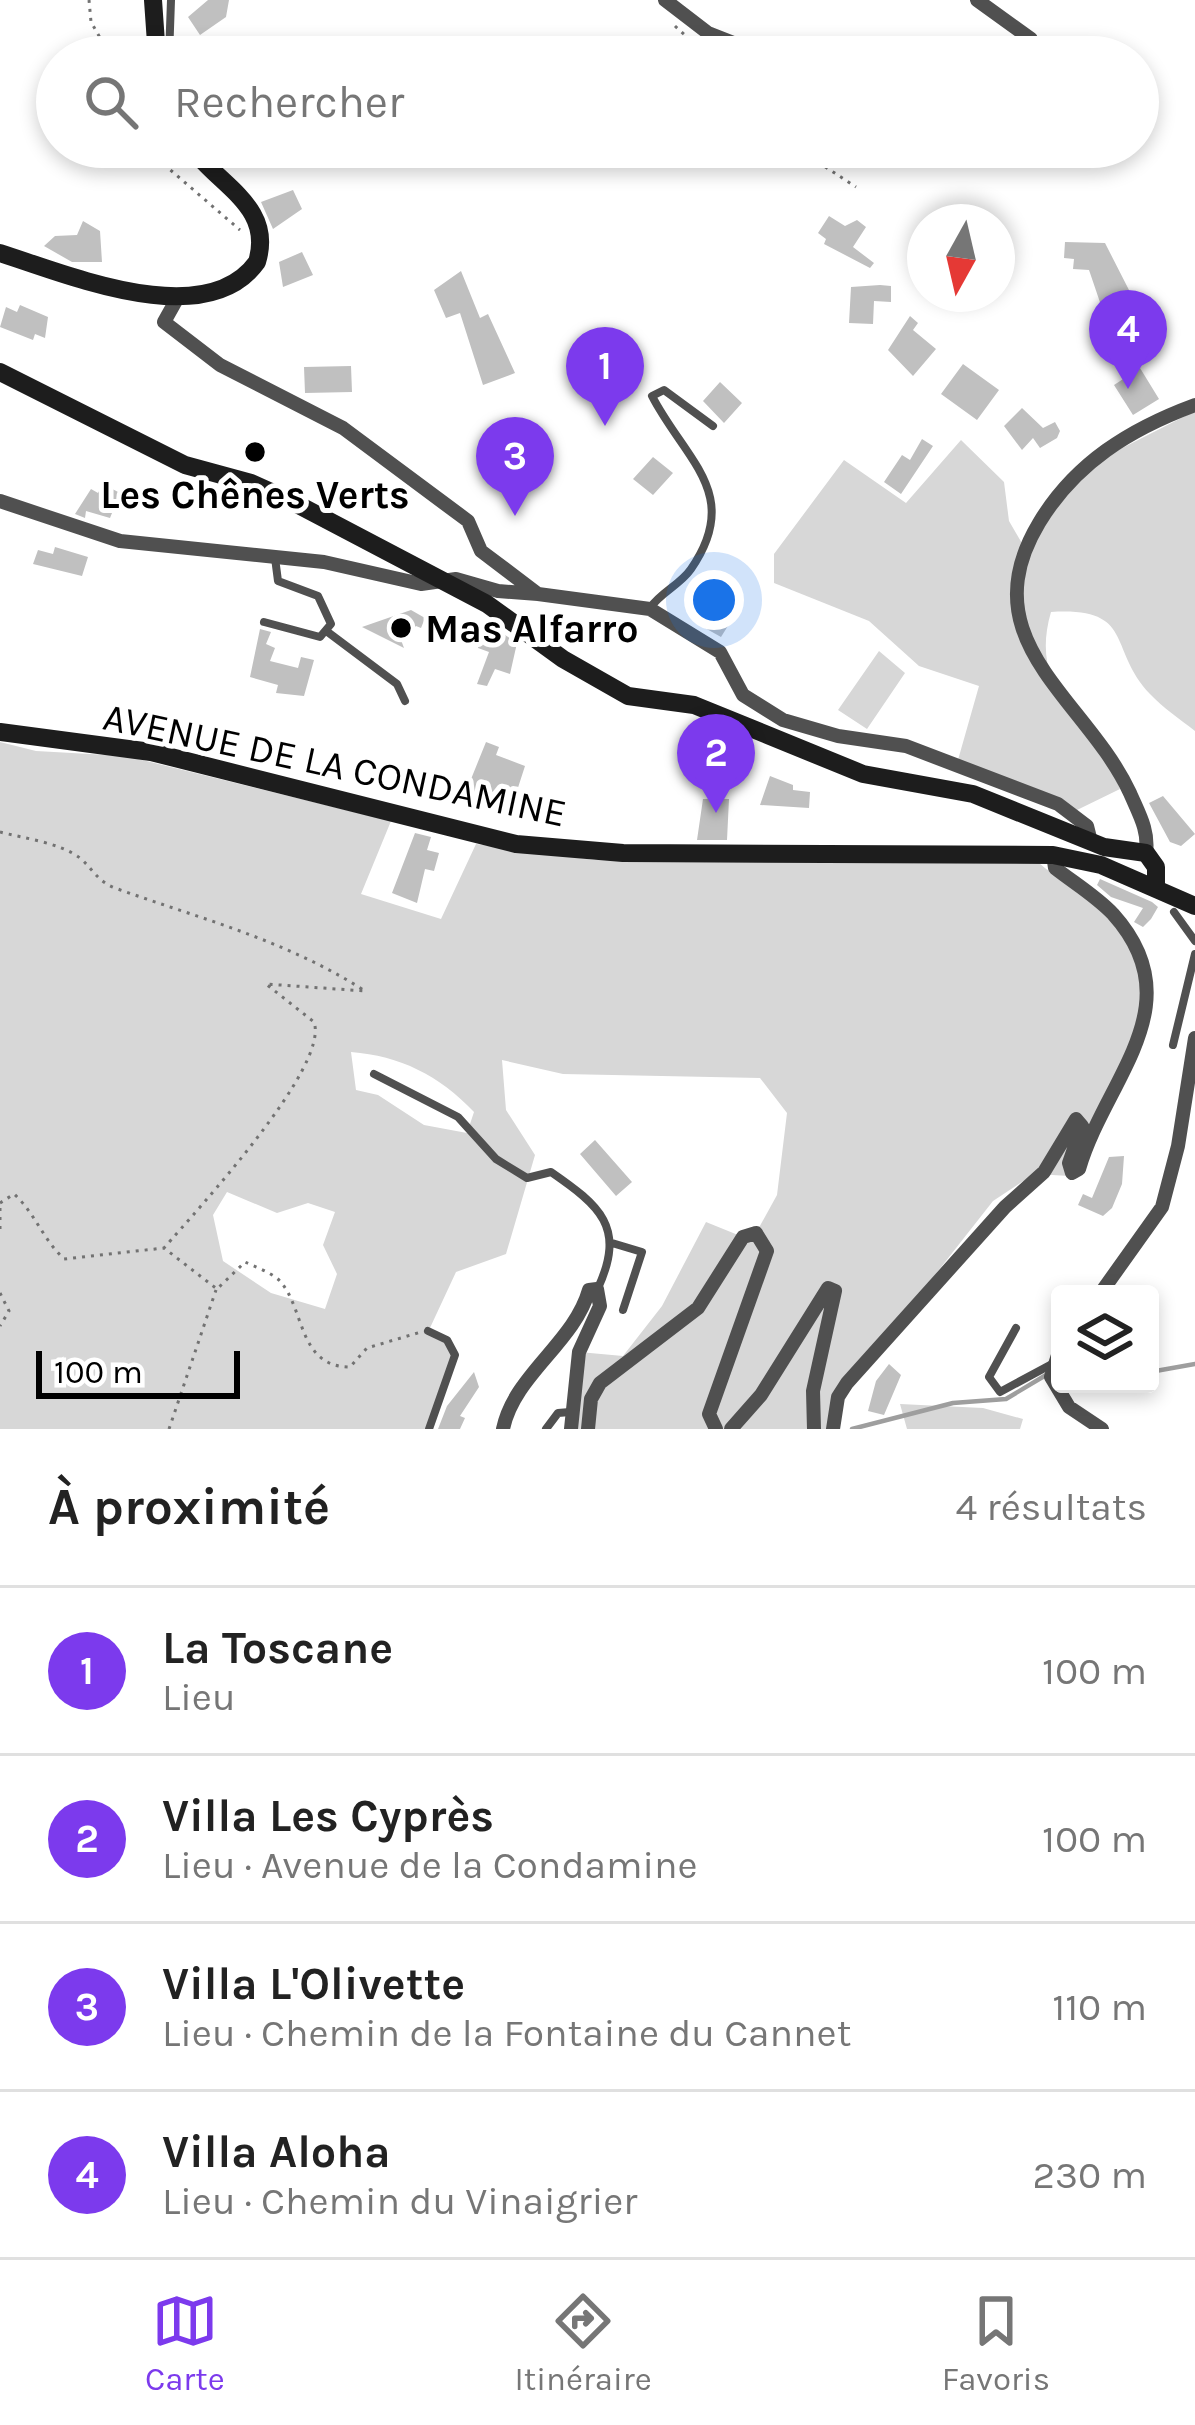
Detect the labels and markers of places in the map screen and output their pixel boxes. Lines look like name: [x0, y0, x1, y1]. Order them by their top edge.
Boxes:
pin: 4: [1089, 290, 1167, 389]
pin: 1: [566, 327, 644, 426]
pin: 3: [476, 417, 554, 516]
marker: Les Chênes Verts: [242, 439, 268, 465]
place label: Les Chênes Verts: [100, 472, 410, 518]
place label: Mas Alfarro: [425, 606, 638, 652]
marker: Mas Alfarro: [388, 615, 414, 641]
pin: 2: [677, 714, 755, 813]

